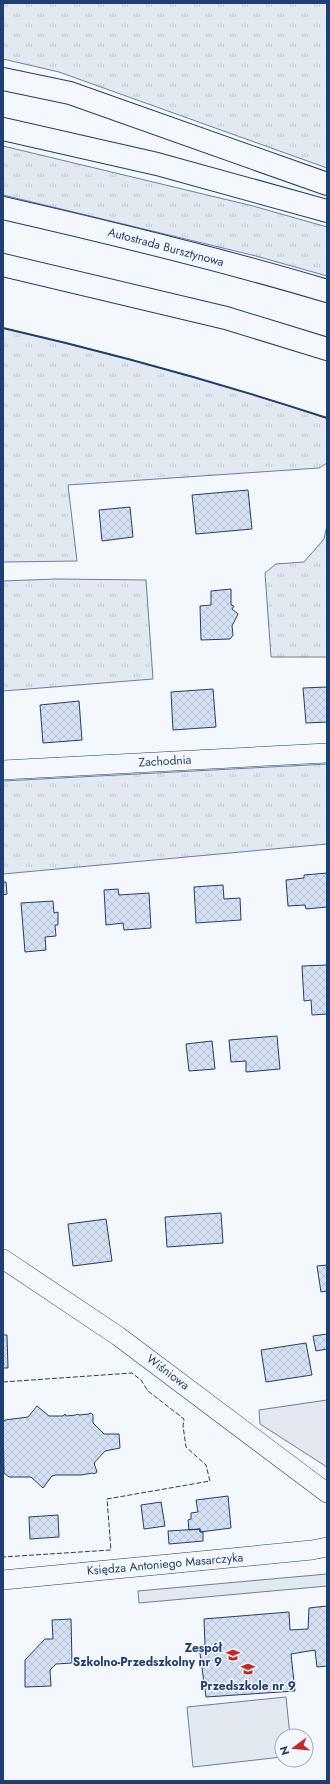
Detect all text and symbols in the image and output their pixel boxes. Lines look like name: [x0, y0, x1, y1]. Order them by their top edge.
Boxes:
street label: Autostrada Bursztynowa: [106, 223, 226, 271]
street label: Zachodnia: [138, 751, 192, 771]
street label: Wiśniowa: [143, 1350, 193, 1394]
street label: Księdza Antoniego Masarczyka: [86, 1548, 244, 1580]
place label: Zespół Szkolno-Przedszkolny nr 9: [73, 1639, 223, 1671]
school or university icon: Zespół Szkolno-Przedszkolny nr 9: [225, 1647, 241, 1663]
school or university icon: Przedszkole nr 9: [240, 1661, 256, 1677]
place label: Przedszkole nr 9: [200, 1677, 296, 1695]
north arrow: [274, 1728, 314, 1768]
text: N: [275, 1744, 293, 1757]

